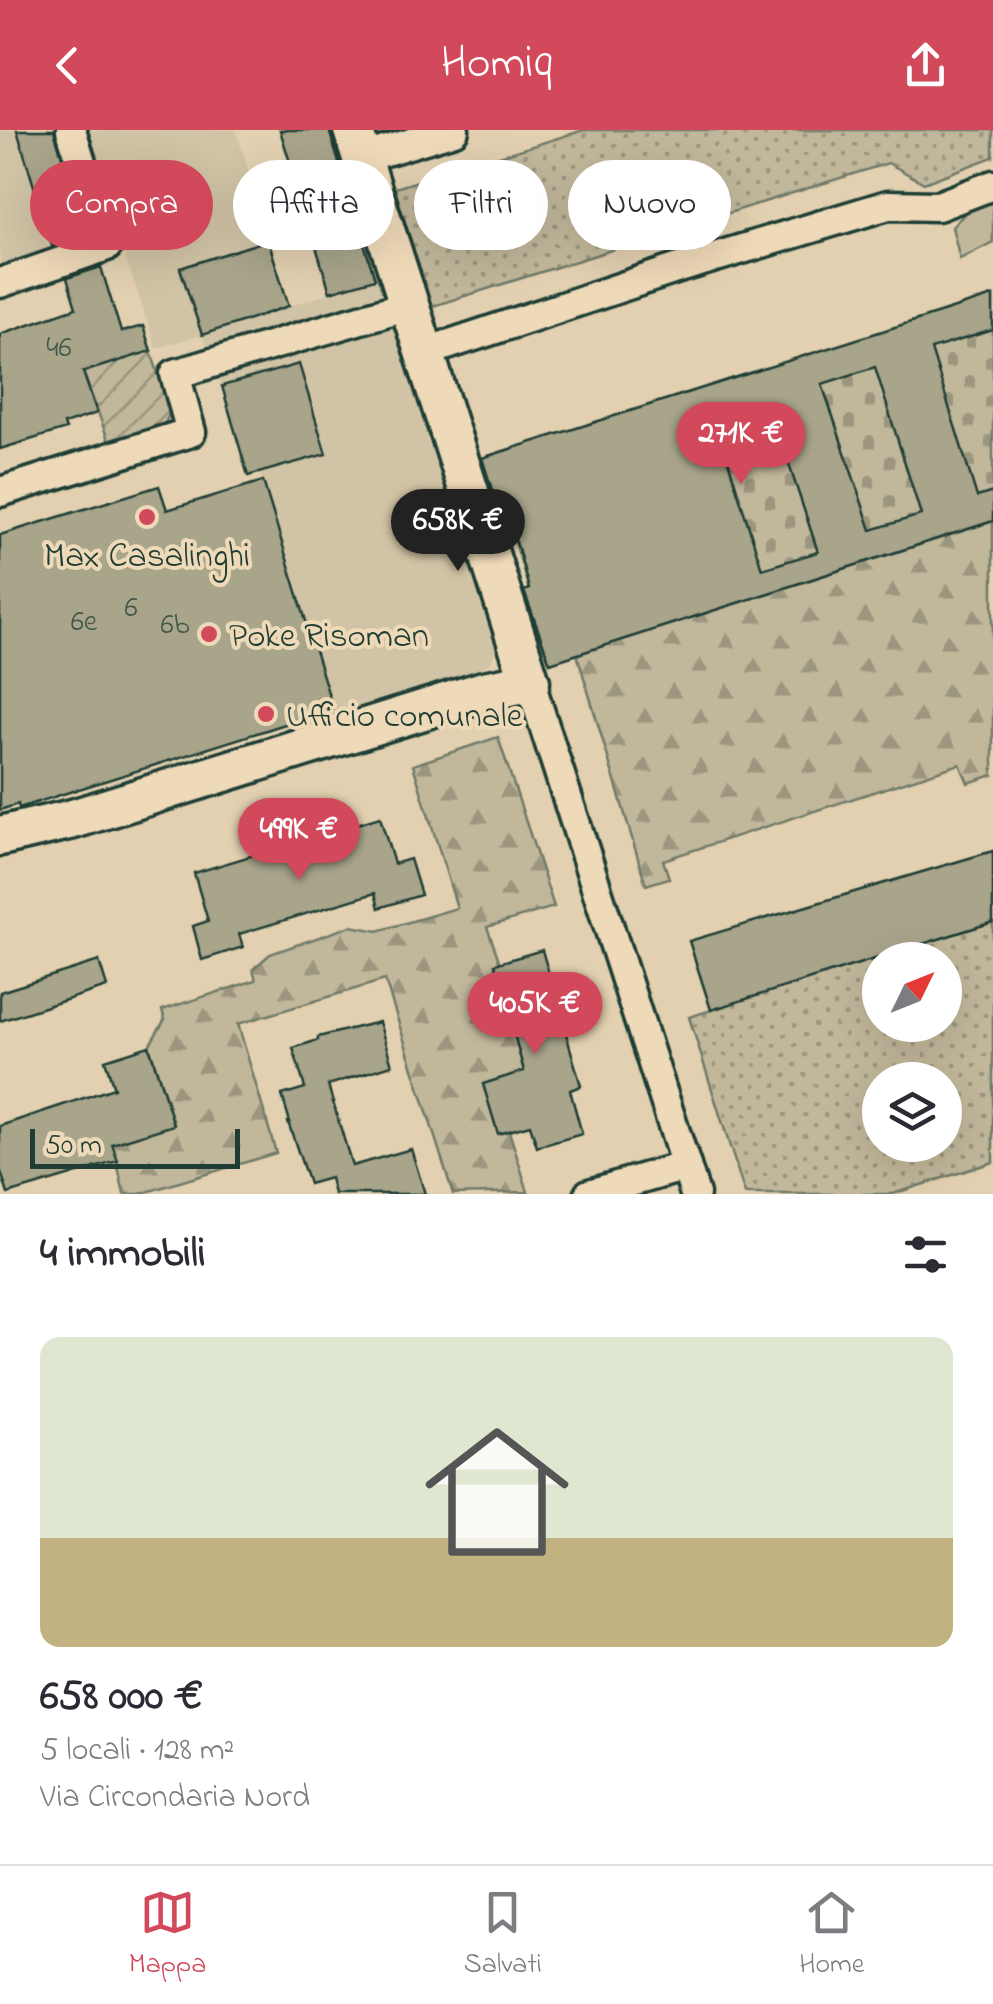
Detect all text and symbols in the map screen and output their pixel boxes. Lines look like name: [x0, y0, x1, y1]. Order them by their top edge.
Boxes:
text: Homiq: [441, 32, 552, 98]
icon: back: [40, 38, 95, 93]
icon: share: [898, 38, 953, 93]
chip: Compra: [30, 160, 213, 250]
chip: Affitta: [233, 160, 394, 250]
chip: Filtri: [414, 160, 548, 250]
chip: Nuovo: [568, 160, 731, 250]
house number: 46: [46, 327, 72, 371]
pin: 271K €: [660, 402, 822, 487]
text: 271K €: [698, 411, 784, 458]
pin: 658K €: [377, 489, 539, 574]
text: 658K €: [413, 498, 503, 545]
marker: Max Casalinghi: [136, 506, 158, 528]
place label: Max Casalinghi: [44, 532, 250, 583]
house number: 6: [124, 587, 138, 631]
house number: 6e: [71, 601, 98, 645]
house number: 6b: [160, 604, 190, 648]
place label: Poke Risoman: [229, 612, 429, 663]
marker: Poke Risoman: [198, 623, 220, 645]
place label: Ufficio comunale: [286, 692, 523, 743]
marker: Ufficio comunale: [255, 703, 277, 725]
pin: 499K €: [218, 798, 380, 883]
text: 499K €: [260, 807, 338, 854]
north arrow: [862, 942, 962, 1042]
map controls: [862, 942, 962, 1162]
pin: 405K €: [454, 972, 616, 1057]
text: 405K €: [489, 981, 581, 1028]
button: layers: [862, 1062, 962, 1162]
scale bar: [30, 1124, 240, 1168]
text: 50 m: [45, 1126, 102, 1167]
text: 4 immobili: [40, 1224, 205, 1285]
icon: filters: [898, 1227, 953, 1282]
icon: home: [407, 1402, 587, 1582]
text: 658 000 €: [40, 1667, 203, 1728]
text: 5 locali · 128 m²: [40, 1728, 234, 1775]
text: Via Circondaria Nord: [40, 1775, 310, 1822]
tab: Mappa: [129, 1885, 206, 1986]
tab: Salvati: [464, 1885, 542, 1986]
tab: Home: [799, 1885, 864, 1986]

